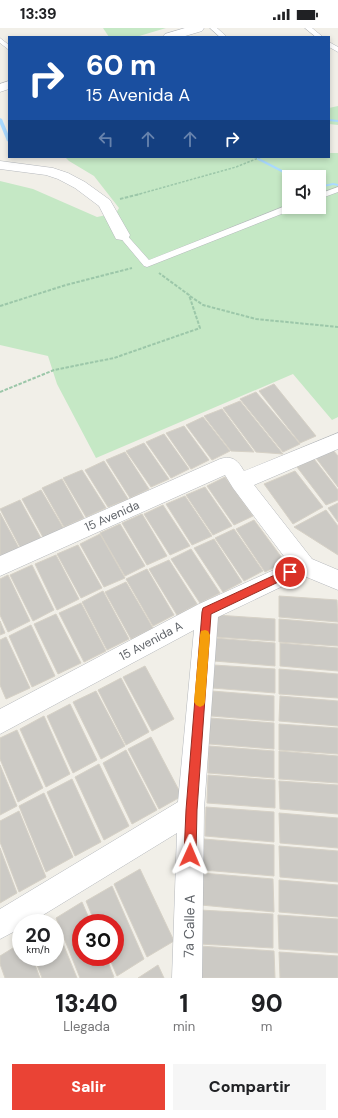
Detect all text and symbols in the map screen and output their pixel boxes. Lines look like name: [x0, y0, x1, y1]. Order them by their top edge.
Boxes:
text: 13:39: [20, 4, 57, 24]
text: 60 m: [86, 47, 156, 84]
icon: right: [20, 52, 72, 104]
text: 15 Avenida A: [86, 83, 190, 107]
icon: left: [95, 128, 117, 150]
icon: ahead: [137, 128, 159, 150]
icon: ahead: [179, 128, 201, 150]
icon: right: [221, 128, 243, 150]
map controls: [282, 170, 326, 214]
button: sound: [282, 170, 326, 214]
street label: 15 Avenida: [82, 497, 142, 535]
pin: [273, 555, 307, 589]
icon: arrive: [279, 561, 301, 583]
street label: 15 Avenida A: [117, 618, 185, 664]
position arrow: [169, 834, 211, 876]
street label: 7a Calle A: [179, 894, 199, 958]
speed limit sign: 30: [72, 914, 124, 966]
text: 20: [25, 922, 51, 948]
text: km/h: [26, 943, 50, 956]
text: 13:40: [55, 988, 118, 1019]
text: 1: [180, 988, 188, 1019]
text: 90: [250, 988, 283, 1019]
text: Llegada: [63, 1018, 110, 1035]
text: min: [173, 1018, 195, 1035]
text: m: [261, 1018, 272, 1035]
button: Salir: [12, 1064, 165, 1110]
button: Compartir: [173, 1064, 326, 1110]

